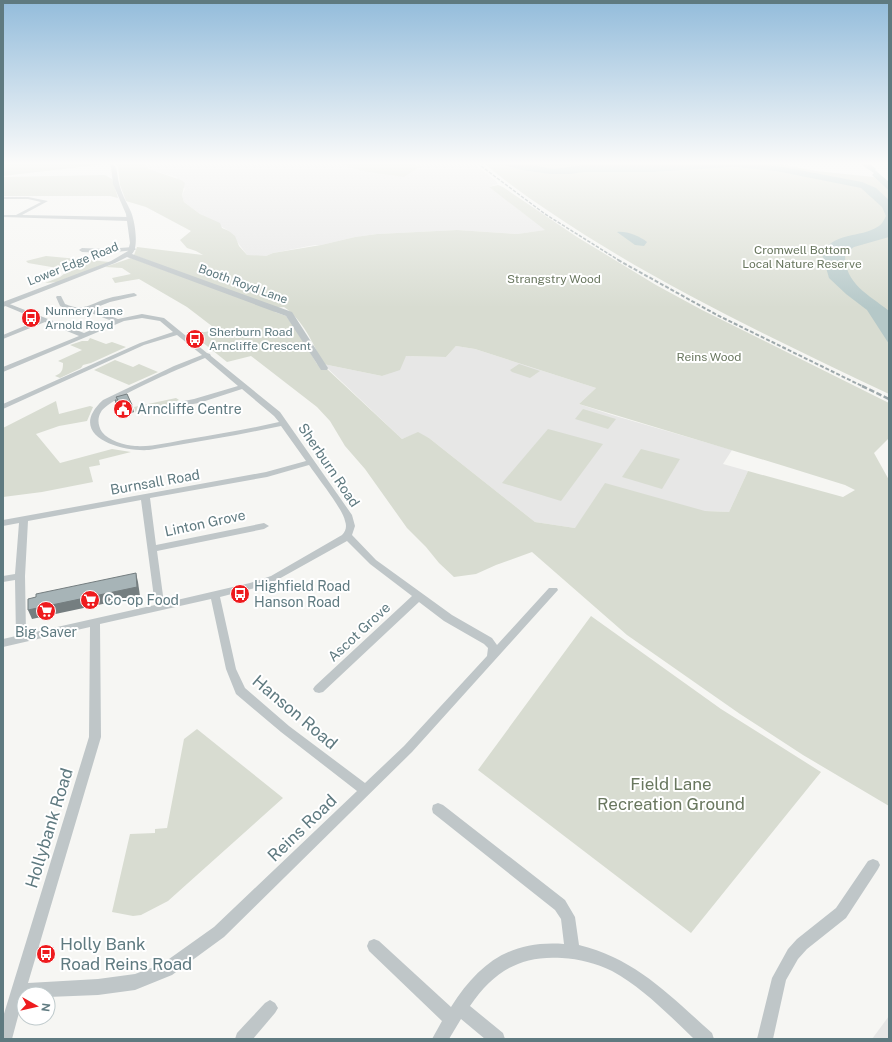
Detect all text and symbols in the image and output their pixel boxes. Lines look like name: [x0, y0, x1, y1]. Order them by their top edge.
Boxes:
street label: Lower Edge Road: [25, 239, 121, 289]
park label: Cromwell Bottom Local Nature Reserve: [742, 243, 862, 271]
street label: Booth Royd Lane: [196, 261, 290, 307]
park label: Strangstry Wood: [507, 272, 601, 286]
place label: Nunnery Lane Arnold Royd: [45, 304, 123, 332]
bus stop icon: Nunnery Lane Arnold Royd: [20, 307, 42, 329]
place label: Sherburn Road Arncliffe Crescent: [209, 325, 312, 353]
bus stop icon: Sherburn Road Arncliffe Crescent: [184, 328, 206, 350]
park label: Reins Wood: [677, 350, 741, 364]
public building icon: Arncliffe Centre: [112, 398, 134, 420]
place label: Arncliffe Centre: [137, 401, 242, 417]
street label: Sherburn Road: [295, 420, 363, 510]
street label: Burnsall Road: [109, 466, 201, 498]
street label: Linton Grove: [163, 507, 247, 539]
place label: Highfield Road Hanson Road: [254, 578, 350, 610]
bus stop icon: Highfield Road Hanson Road: [229, 583, 251, 605]
supermarket icon: Co-op Food: [79, 589, 101, 611]
place label: Co-op Food: [104, 592, 179, 608]
street label: Ascot Grove: [325, 599, 393, 665]
supermarket icon: Big Saver: [35, 600, 57, 622]
place label: Big Saver: [15, 624, 77, 640]
street label: Hanson Road: [249, 671, 341, 753]
street label: Hollybank Road: [21, 766, 77, 890]
park label: Field Lane Recreation Ground: [597, 774, 745, 814]
street label: Reins Road: [263, 790, 341, 866]
place label: Holly Bank Road Reins Road: [60, 934, 192, 974]
bus stop icon: Holly Bank Road Reins Road: [35, 943, 57, 965]
north arrow: [16, 986, 56, 1026]
text: N: [39, 1002, 52, 1012]

